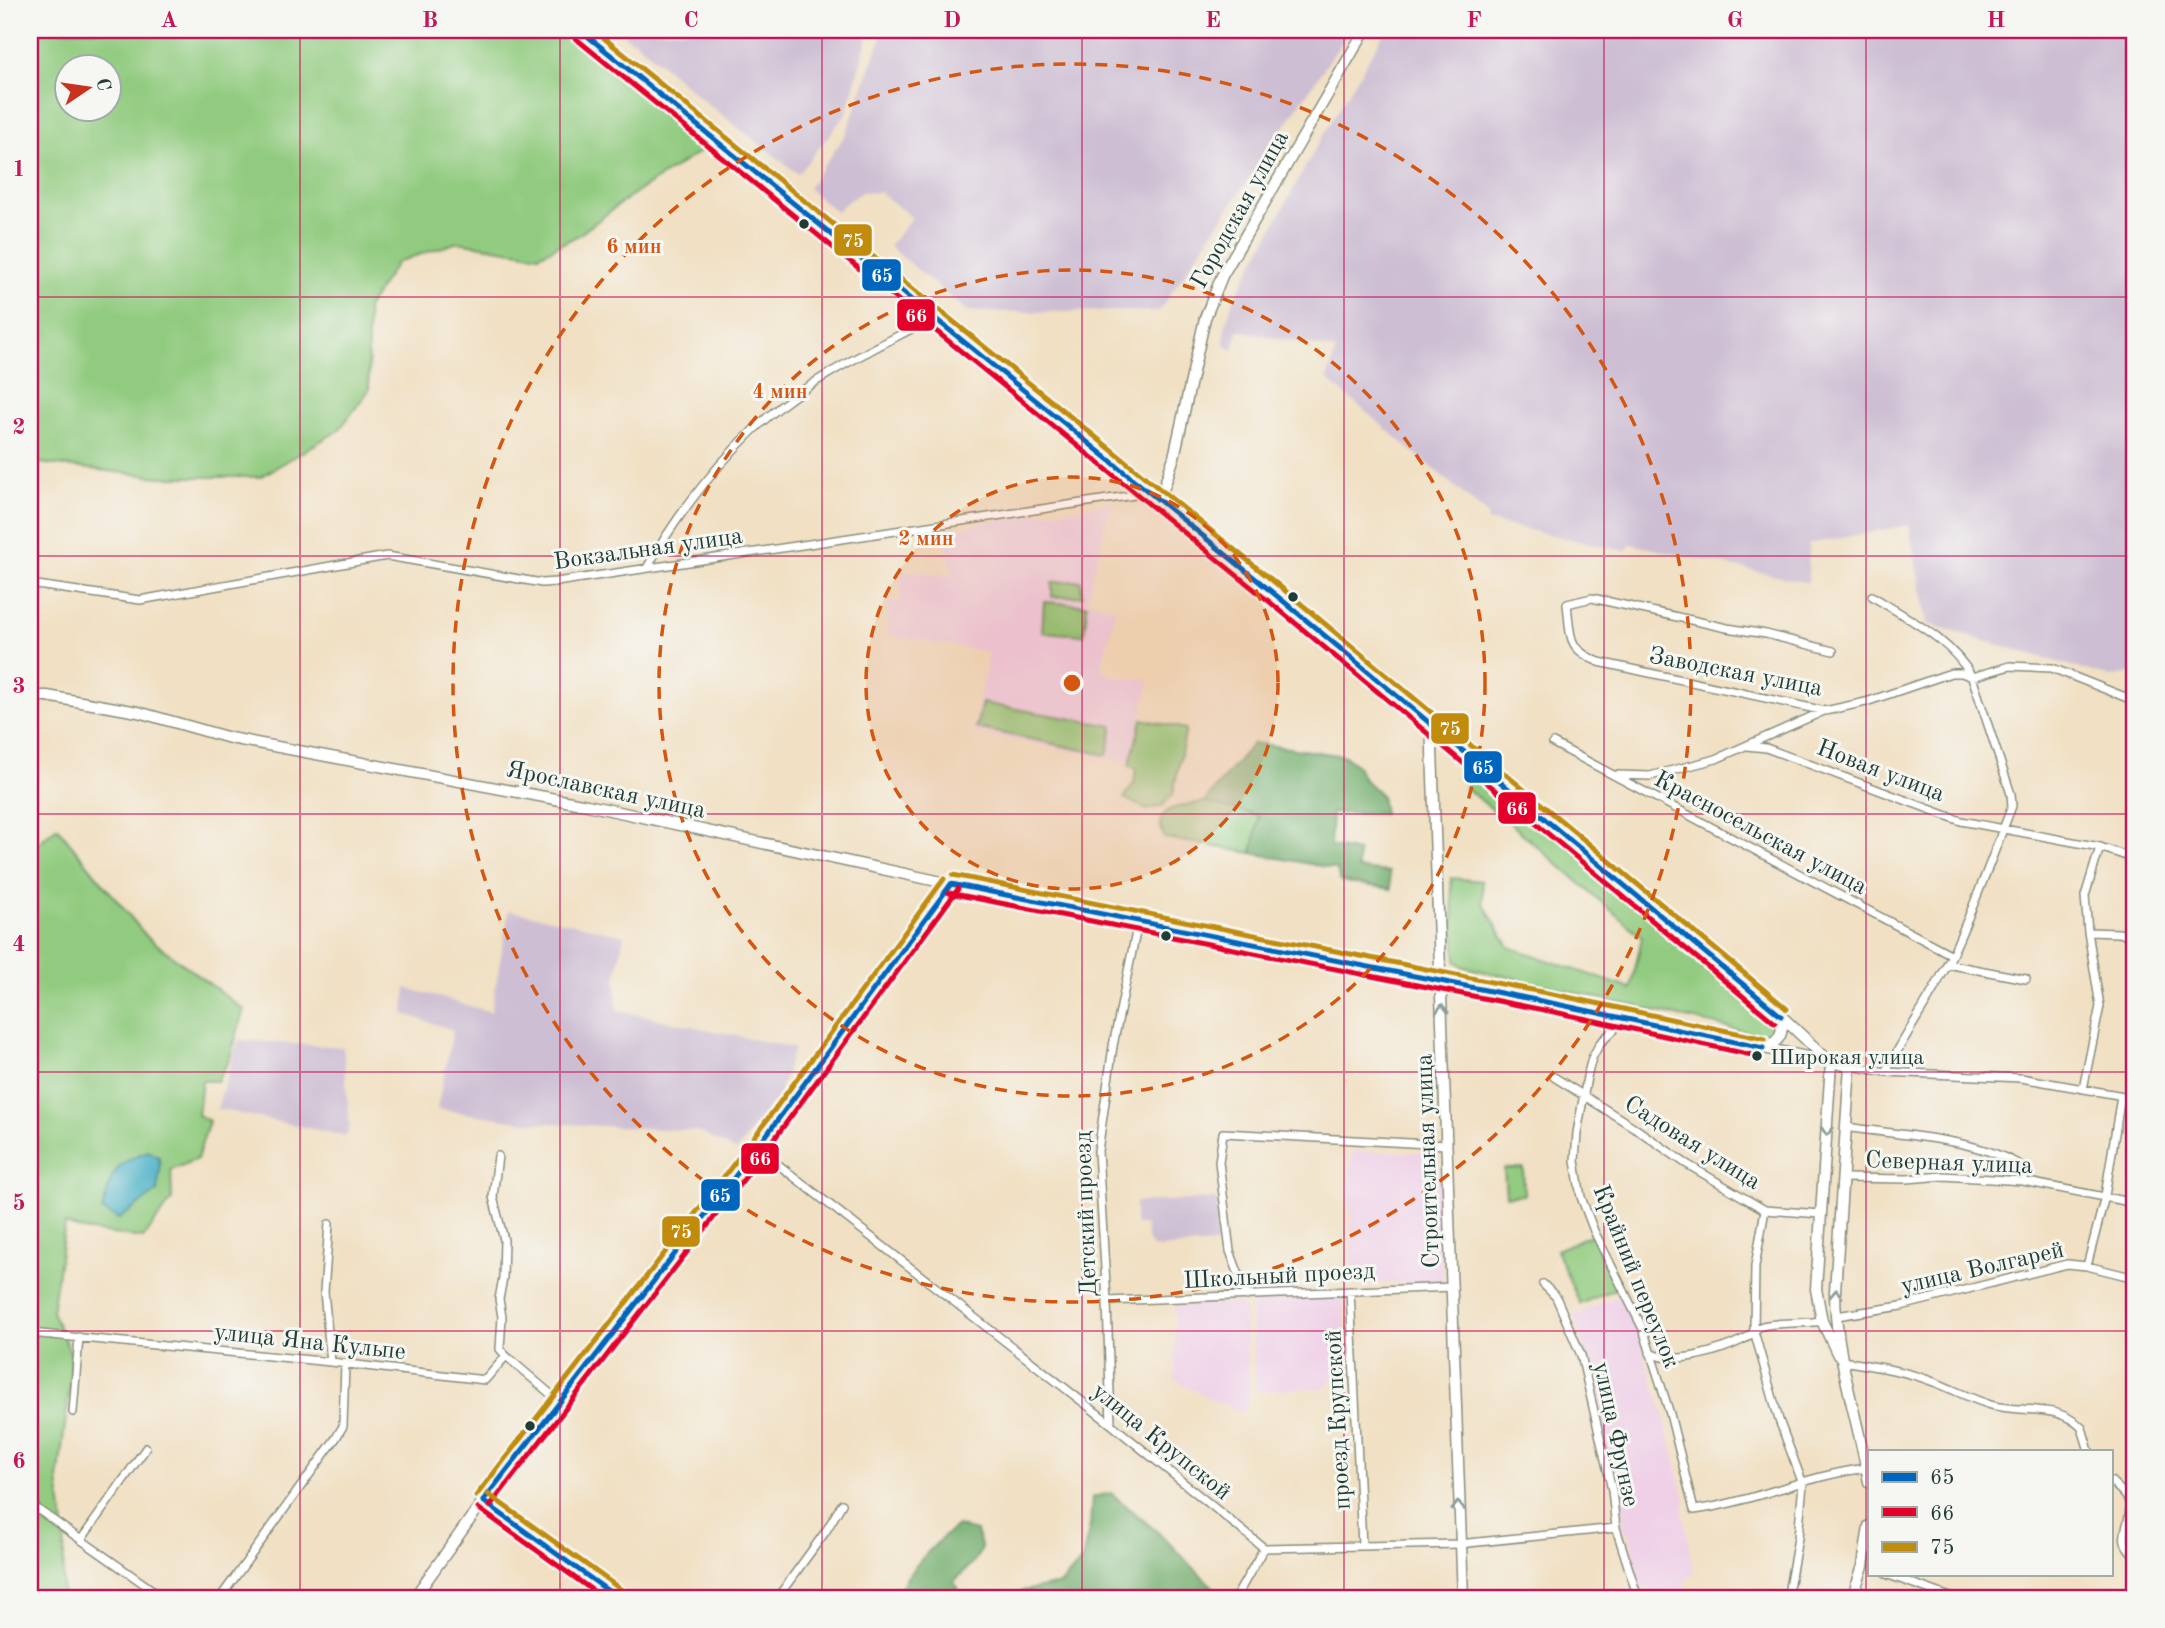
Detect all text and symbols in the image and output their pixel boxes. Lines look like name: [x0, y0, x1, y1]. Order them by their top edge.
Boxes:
text: A: [160, 9, 178, 32]
text: B: [422, 9, 438, 32]
text: C: [683, 9, 699, 32]
text: D: [943, 9, 961, 32]
text: E: [1205, 9, 1221, 32]
text: F: [1466, 9, 1482, 32]
text: G: [1727, 9, 1743, 32]
text: H: [1987, 9, 2005, 32]
north arrow: [52, 52, 122, 122]
text: С: [91, 76, 113, 93]
street label: Городская улица: [1188, 127, 1294, 293]
text: 1: [12, 158, 26, 181]
unlabelled marker: [797, 217, 811, 231]
line badge: 75: [833, 223, 873, 257]
text: 75: [842, 233, 864, 252]
text: 6 мин: [606, 237, 662, 258]
line badge: 65: [861, 258, 902, 292]
text: 65: [871, 268, 893, 287]
line badge: 66: [896, 298, 936, 332]
text: 66: [905, 308, 927, 327]
text: 4 мин: [752, 382, 808, 403]
text: 2: [12, 416, 26, 439]
street label: Вокзальная улица: [552, 525, 744, 575]
text: 2 мин: [898, 529, 954, 550]
unlabelled marker: [1286, 590, 1300, 604]
street label: Заводская улица: [1647, 644, 1825, 702]
centre of rings: [1060, 671, 1084, 695]
text: 3: [12, 675, 26, 698]
line badge: 75: [1430, 712, 1470, 745]
text: 75: [1439, 721, 1461, 740]
street label: Новая улица: [1813, 737, 1948, 807]
line badge: 65: [1463, 750, 1503, 784]
street label: Ярославская улица: [504, 758, 708, 824]
text: 65: [1472, 760, 1494, 779]
street label: Красносельская улица: [1650, 768, 1870, 900]
line badge: 66: [1497, 791, 1537, 825]
text: 66: [1506, 801, 1528, 820]
unlabelled marker: [1159, 929, 1173, 943]
text: 4: [12, 933, 26, 956]
one-way arrow: [1434, 1003, 1450, 1014]
place label: Широкая улица: [1770, 1047, 1924, 1069]
marker: Широкая улица: [1750, 1049, 1764, 1063]
street label: Строительная улица: [1413, 1053, 1445, 1269]
street label: Садовая улица: [1620, 1092, 1764, 1195]
one-way arrow: [1819, 1126, 1834, 1137]
street label: Детский проезд: [1072, 1130, 1102, 1297]
line badge: 66: [740, 1142, 780, 1175]
street label: Северная улица: [1865, 1149, 2033, 1179]
text: 66: [749, 1151, 771, 1170]
line badge: 65: [700, 1178, 741, 1212]
street label: Крайний переулок: [1587, 1182, 1683, 1372]
text: 65: [709, 1188, 731, 1207]
text: 5: [12, 1192, 26, 1215]
line badge: 75: [661, 1215, 701, 1248]
text: 75: [670, 1224, 692, 1243]
street label: улица Волгарей: [1899, 1239, 2066, 1299]
street label: Школьный проезд: [1183, 1260, 1376, 1294]
one-way arrow: [1828, 1288, 1843, 1299]
street label: улица Яна Кульпе: [213, 1321, 407, 1365]
street label: проезд Крупской: [1322, 1329, 1356, 1510]
street label: улица Фрунзе: [1588, 1360, 1642, 1509]
street label: улица Крупской: [1087, 1380, 1235, 1506]
unlabelled marker: [523, 1419, 537, 1433]
text: 6: [12, 1450, 26, 1473]
legend: [1868, 1450, 2112, 1576]
text: 65: [1930, 1468, 1954, 1489]
one-way arrow: [1451, 1500, 1466, 1511]
text: 66: [1930, 1504, 1954, 1525]
text: 75: [1930, 1538, 1954, 1559]

